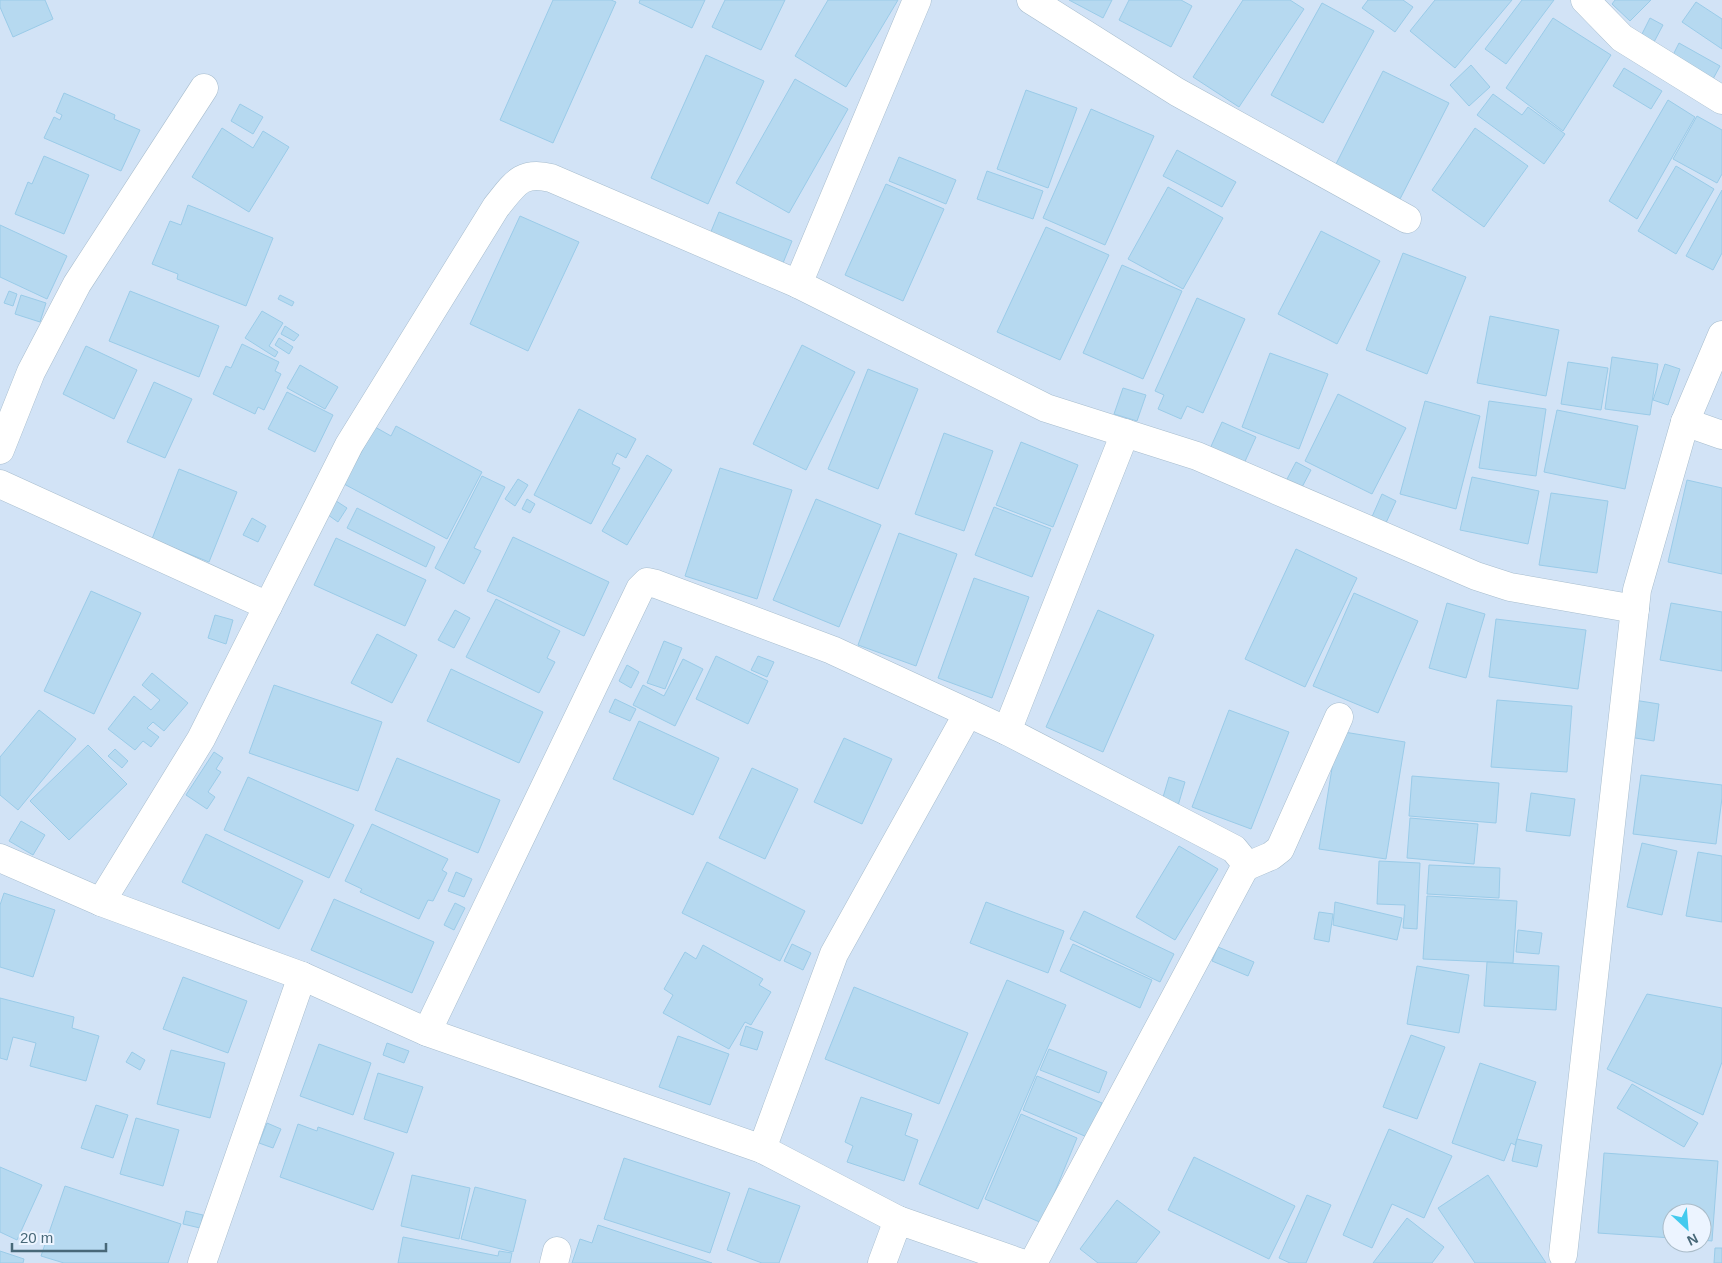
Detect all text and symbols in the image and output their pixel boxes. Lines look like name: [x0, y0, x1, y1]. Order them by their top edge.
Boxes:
north arrow: [1662, 1203, 1712, 1253]
scale bar: [12, 1220, 106, 1252]
text: 20 m: [20, 1229, 53, 1246]
text: N: [1685, 1230, 1701, 1249]

